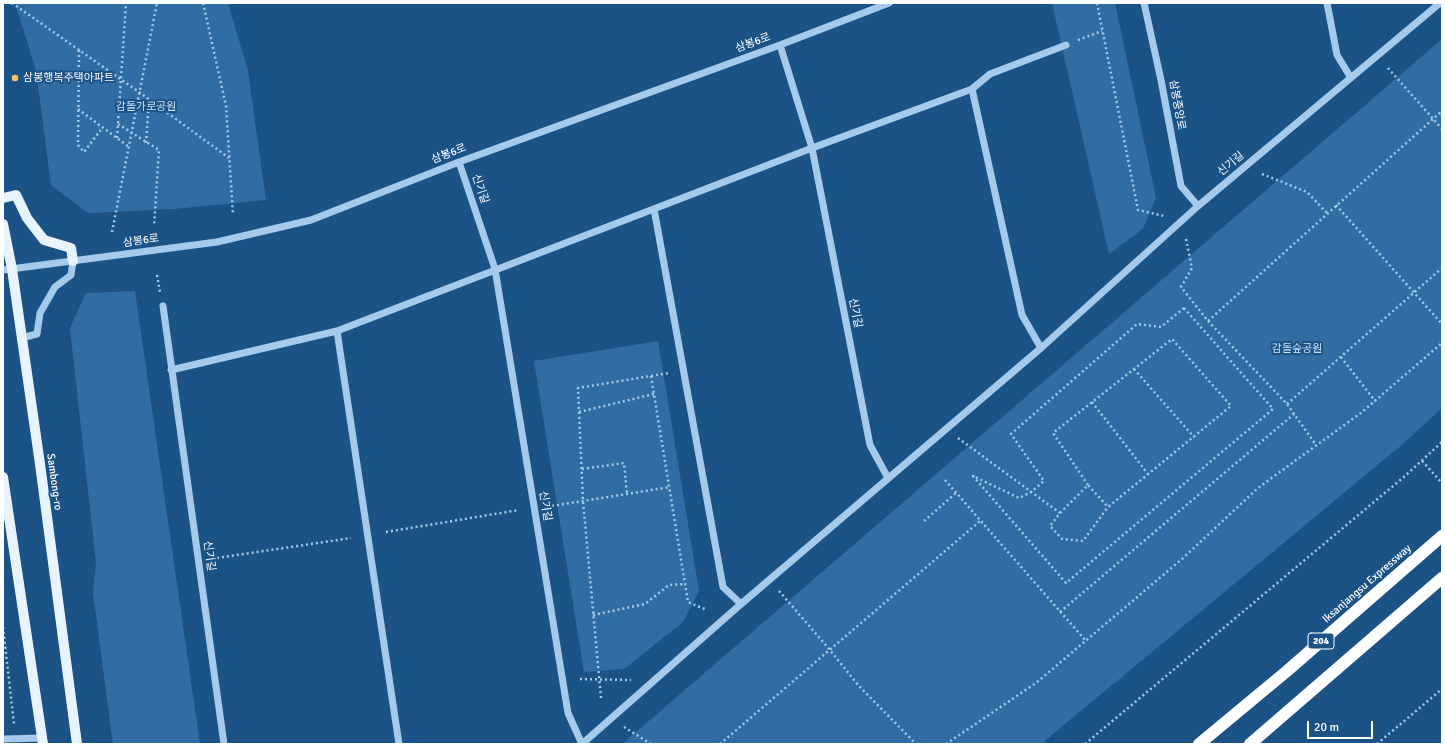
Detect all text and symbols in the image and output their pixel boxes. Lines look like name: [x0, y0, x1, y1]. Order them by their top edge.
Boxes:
street label: 삼봉6로: [734, 31, 772, 55]
place label: 삼봉행복주택아파트: [23, 71, 114, 85]
marker: 삼봉행복주택아파트: [10, 73, 20, 83]
street label: 삼봉중앙로: [1166, 79, 1188, 131]
park label: 감돌가로공원: [116, 100, 176, 114]
street label: 삼봉6로: [430, 141, 468, 167]
street label: 신기길: [1215, 149, 1247, 179]
street label: 신기길: [469, 172, 491, 206]
street label: 삼봉6로: [122, 232, 160, 250]
street label: 신기길: [846, 297, 864, 329]
park label: 감돌숲공원: [1272, 342, 1322, 356]
street label: Sambong-ro: [43, 453, 65, 511]
street label: 신기길: [536, 490, 554, 522]
street label: 신기길: [200, 540, 218, 572]
street label: Iksanjangsu Expressway: [1320, 542, 1414, 626]
road number: 204: [1308, 633, 1334, 649]
scale bar: [1309, 713, 1375, 739]
text: 20 m: [1314, 720, 1339, 735]

